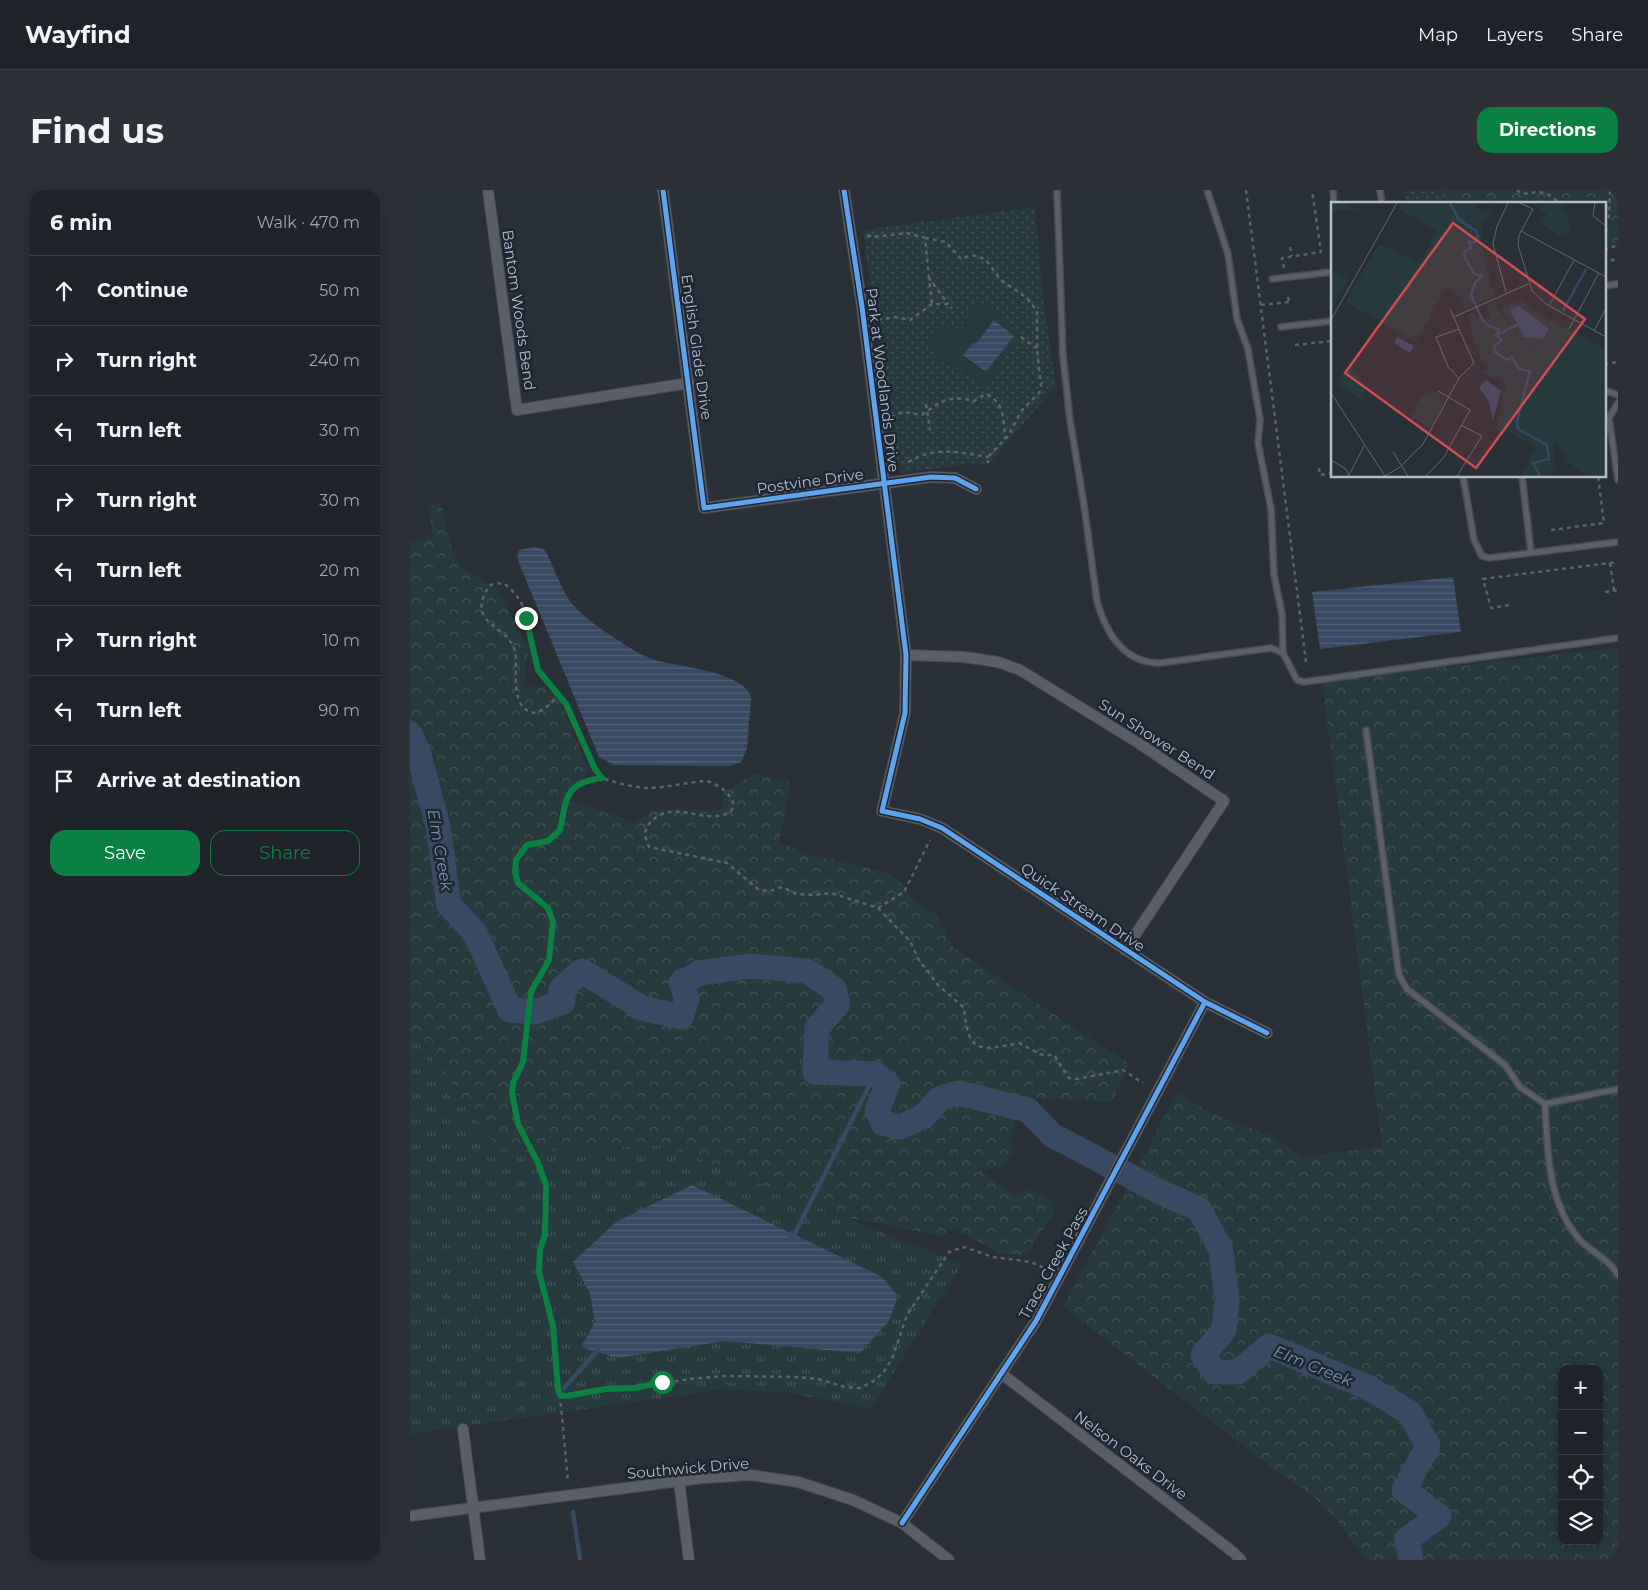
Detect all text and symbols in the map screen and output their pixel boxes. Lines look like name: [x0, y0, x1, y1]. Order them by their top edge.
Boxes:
text: Wayfind: [25, 20, 131, 49]
text: Map: [1418, 24, 1458, 46]
text: Layers: [1486, 24, 1543, 46]
text: Share: [1571, 24, 1623, 46]
button: Directions: [1477, 107, 1618, 153]
text: Find us: [30, 109, 164, 152]
inset map: [1331, 202, 1606, 478]
text: 6 min: [50, 210, 112, 235]
text: Walk · 470 m: [257, 213, 360, 232]
street label: Bantom Woods Bend: [498, 228, 540, 392]
street label: English Glade Drive: [677, 273, 717, 421]
icon: ahead: [50, 277, 78, 305]
text: Continue: [97, 279, 188, 302]
text: 50 m: [319, 281, 360, 300]
street label: Park at Woodlands Drive: [862, 287, 904, 473]
icon: right: [50, 347, 78, 375]
text: Turn right: [97, 349, 197, 372]
text: 240 m: [309, 351, 360, 370]
icon: left: [50, 417, 78, 445]
text: Turn left: [97, 419, 182, 442]
text: 30 m: [319, 421, 360, 440]
street label: Postvine Drive: [755, 464, 865, 498]
icon: right: [50, 487, 78, 515]
text: Turn right: [97, 489, 197, 512]
text: 30 m: [319, 491, 360, 510]
icon: left: [50, 557, 78, 585]
text: Turn left: [97, 559, 182, 582]
text: 20 m: [319, 561, 360, 580]
route end: [515, 607, 538, 630]
icon: right: [50, 627, 78, 655]
text: Turn right: [97, 629, 197, 652]
text: 10 m: [322, 631, 360, 650]
street label: Sun Shower Bend: [1095, 694, 1219, 784]
icon: left: [50, 697, 78, 725]
text: Turn left: [97, 699, 182, 722]
text: 90 m: [318, 701, 360, 720]
icon: arrive: [50, 767, 78, 795]
text: Arrive at destination: [97, 769, 301, 792]
water label: Elm Creek: [423, 808, 457, 894]
button: Save: [50, 830, 200, 876]
button: Share: [210, 830, 360, 876]
street label: Quick Stream Drive: [1017, 858, 1149, 956]
street label: Trace Creek Pass: [1014, 1204, 1092, 1322]
water label: Elm Creek: [1271, 1342, 1356, 1391]
map controls: [1558, 1365, 1603, 1545]
button: +: [1558, 1365, 1603, 1410]
route start: [651, 1371, 674, 1394]
street label: Nelson Oaks Drive: [1071, 1406, 1191, 1504]
button: −: [1558, 1410, 1603, 1455]
street label: Southwick Drive: [626, 1453, 750, 1483]
button: locate: [1558, 1455, 1603, 1500]
button: layers: [1558, 1500, 1603, 1545]

